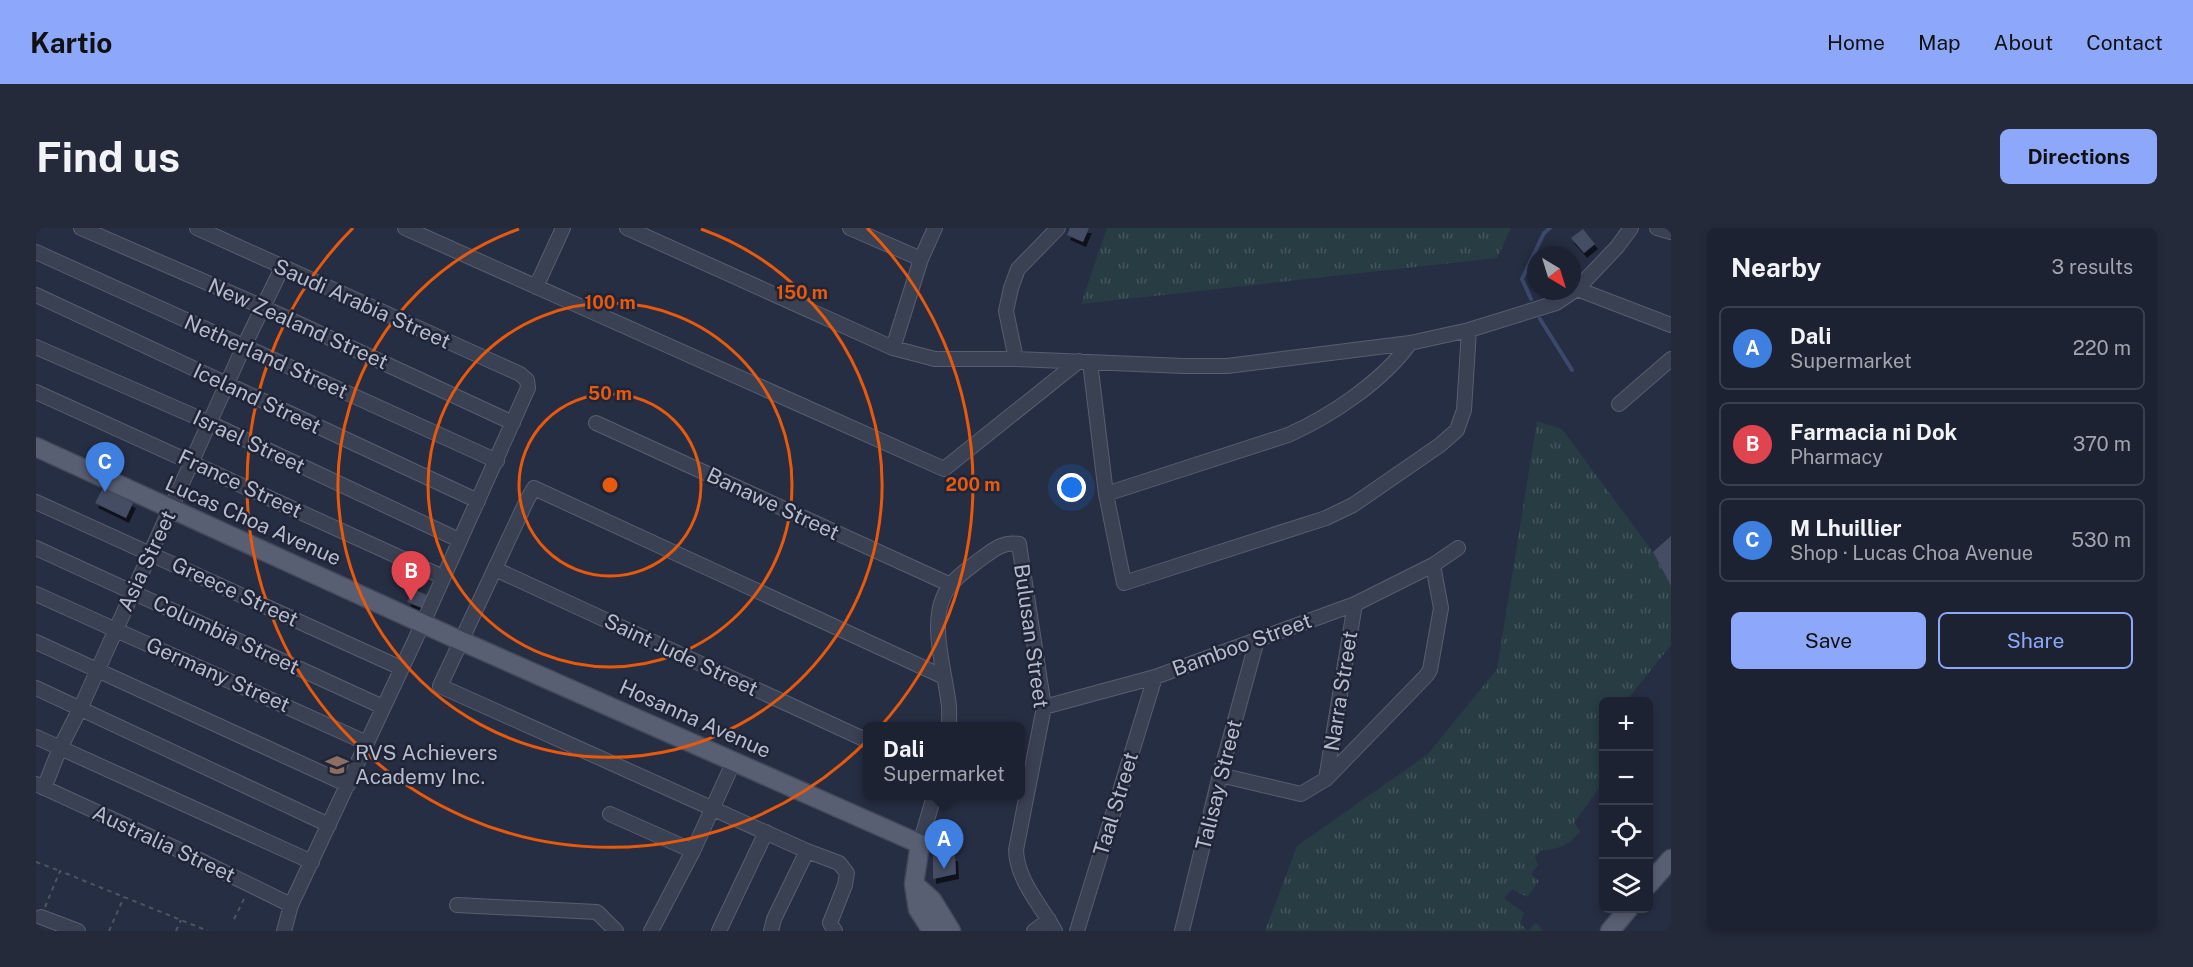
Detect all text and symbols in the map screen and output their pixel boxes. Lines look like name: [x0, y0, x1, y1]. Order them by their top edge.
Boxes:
text: Kartio: [30, 26, 112, 59]
text: Home: [1827, 30, 1885, 55]
text: Map: [1918, 30, 1961, 55]
text: About: [1994, 30, 2053, 55]
text: Contact: [2086, 30, 2163, 55]
button: Directions: [2000, 129, 2157, 184]
text: Find us: [36, 132, 180, 181]
north arrow: [1527, 246, 1581, 300]
text: Nearby: [1731, 252, 1821, 283]
street label: Saudi Arabia Street: [270, 253, 454, 354]
text: 3 results: [2052, 255, 2133, 279]
street label: New Zealand Street: [204, 273, 392, 374]
text: 150 m: [776, 282, 828, 303]
text: 100 m: [584, 292, 636, 313]
street label: Netherland Street: [181, 309, 352, 404]
text: Dali: [1790, 323, 1831, 349]
text: A: [1745, 336, 1760, 360]
text: 220 m: [2073, 336, 2131, 360]
text: Supermarket: [1790, 349, 1912, 373]
street label: Iceland Street: [189, 358, 325, 439]
text: 50 m: [588, 383, 632, 404]
street label: Israel Street: [189, 405, 309, 478]
text: Farmacia ni Dok: [1790, 419, 1957, 445]
text: B: [1746, 432, 1759, 456]
text: 370 m: [2073, 432, 2131, 456]
pin: C: [86, 442, 124, 492]
street label: France Street: [174, 444, 306, 523]
text: Pharmacy: [1790, 445, 1883, 469]
street label: Banawe Street: [703, 462, 843, 545]
street label: Lucas Choa Avenue: [161, 470, 345, 571]
your location: [1057, 473, 1086, 502]
text: 200 m: [946, 474, 1000, 495]
centre of rings: [600, 475, 620, 495]
street label: Asia Street: [112, 506, 181, 615]
text: M Lhuillier: [1790, 515, 1902, 541]
text: C: [1745, 528, 1760, 552]
text: 530 m: [2071, 528, 2131, 552]
text: Shop · Lucas Choa Avenue: [1790, 541, 2033, 565]
street label: Greece Street: [168, 551, 302, 632]
pin: B: [392, 552, 430, 601]
street label: Bulusan Street: [1009, 562, 1054, 710]
street label: Columbia Street: [149, 590, 303, 679]
street label: Saint Jude Street: [600, 608, 762, 701]
street label: Bamboo Street: [1169, 608, 1315, 681]
button: Save: [1731, 612, 1926, 669]
button: Share: [1938, 612, 2133, 669]
street label: Narra Street: [1319, 629, 1362, 753]
street label: Germany Street: [142, 632, 294, 717]
street label: Hosanna Avenue: [616, 674, 775, 763]
map controls: [1599, 697, 1653, 913]
button: +: [1599, 697, 1653, 751]
street label: Talisay Street: [1190, 717, 1247, 853]
popup: [863, 722, 1025, 800]
text: Dali: [883, 736, 924, 762]
place label: RVS Achievers Academy Inc.: [355, 740, 498, 789]
street label: Taal Street: [1088, 749, 1143, 859]
button: −: [1599, 751, 1653, 805]
school or university icon: RVS Achievers Academy Inc.: [324, 752, 350, 778]
text: Supermarket: [883, 762, 1005, 786]
street label: Australia Street: [89, 800, 239, 888]
button: locate: [1599, 805, 1653, 859]
pin: A: [924, 820, 964, 869]
button: layers: [1599, 859, 1653, 913]

